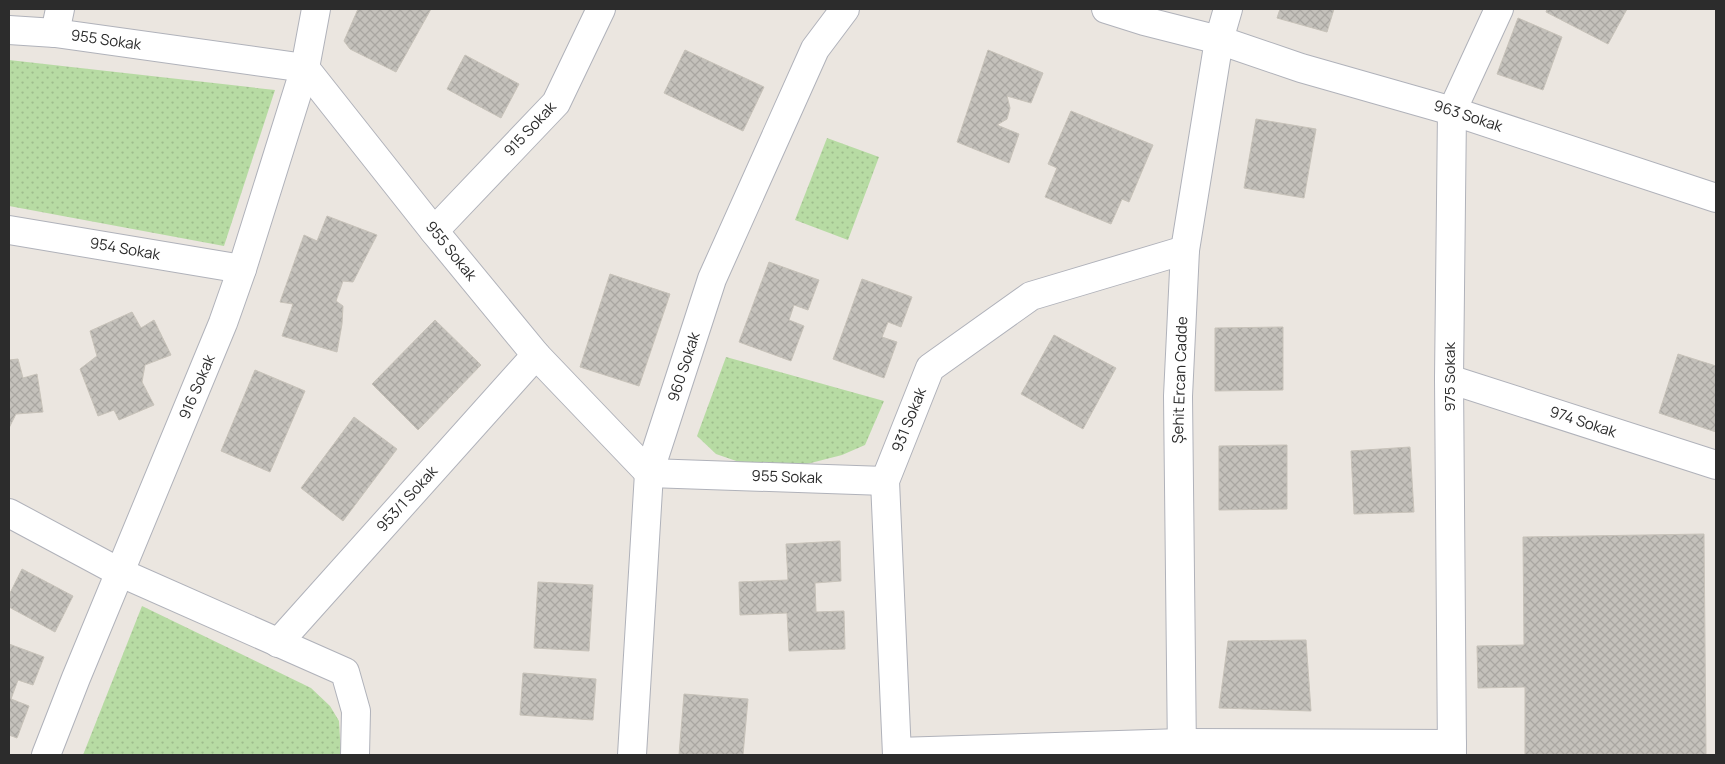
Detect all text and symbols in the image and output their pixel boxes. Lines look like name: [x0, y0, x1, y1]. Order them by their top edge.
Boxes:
street label: 955 Sokak: [69, 24, 143, 55]
street label: 963 Sokak: [1431, 95, 1506, 137]
street label: 915 Sokak: [499, 96, 561, 161]
street label: 955 Sokak: [421, 217, 482, 285]
street label: 954 Sokak: [88, 232, 162, 265]
street label: Şehit Ercan Cadde: [1167, 316, 1192, 444]
street label: 960 Sokak: [662, 329, 705, 404]
street label: 975 Sokak: [1439, 342, 1460, 412]
street label: 916 Sokak: [173, 351, 220, 423]
street label: 931 Sokak: [886, 384, 931, 455]
street label: 974 Sokak: [1547, 401, 1620, 442]
street label: 953/1 Sokak: [371, 461, 442, 536]
street label: 955 Sokak: [751, 465, 823, 488]

